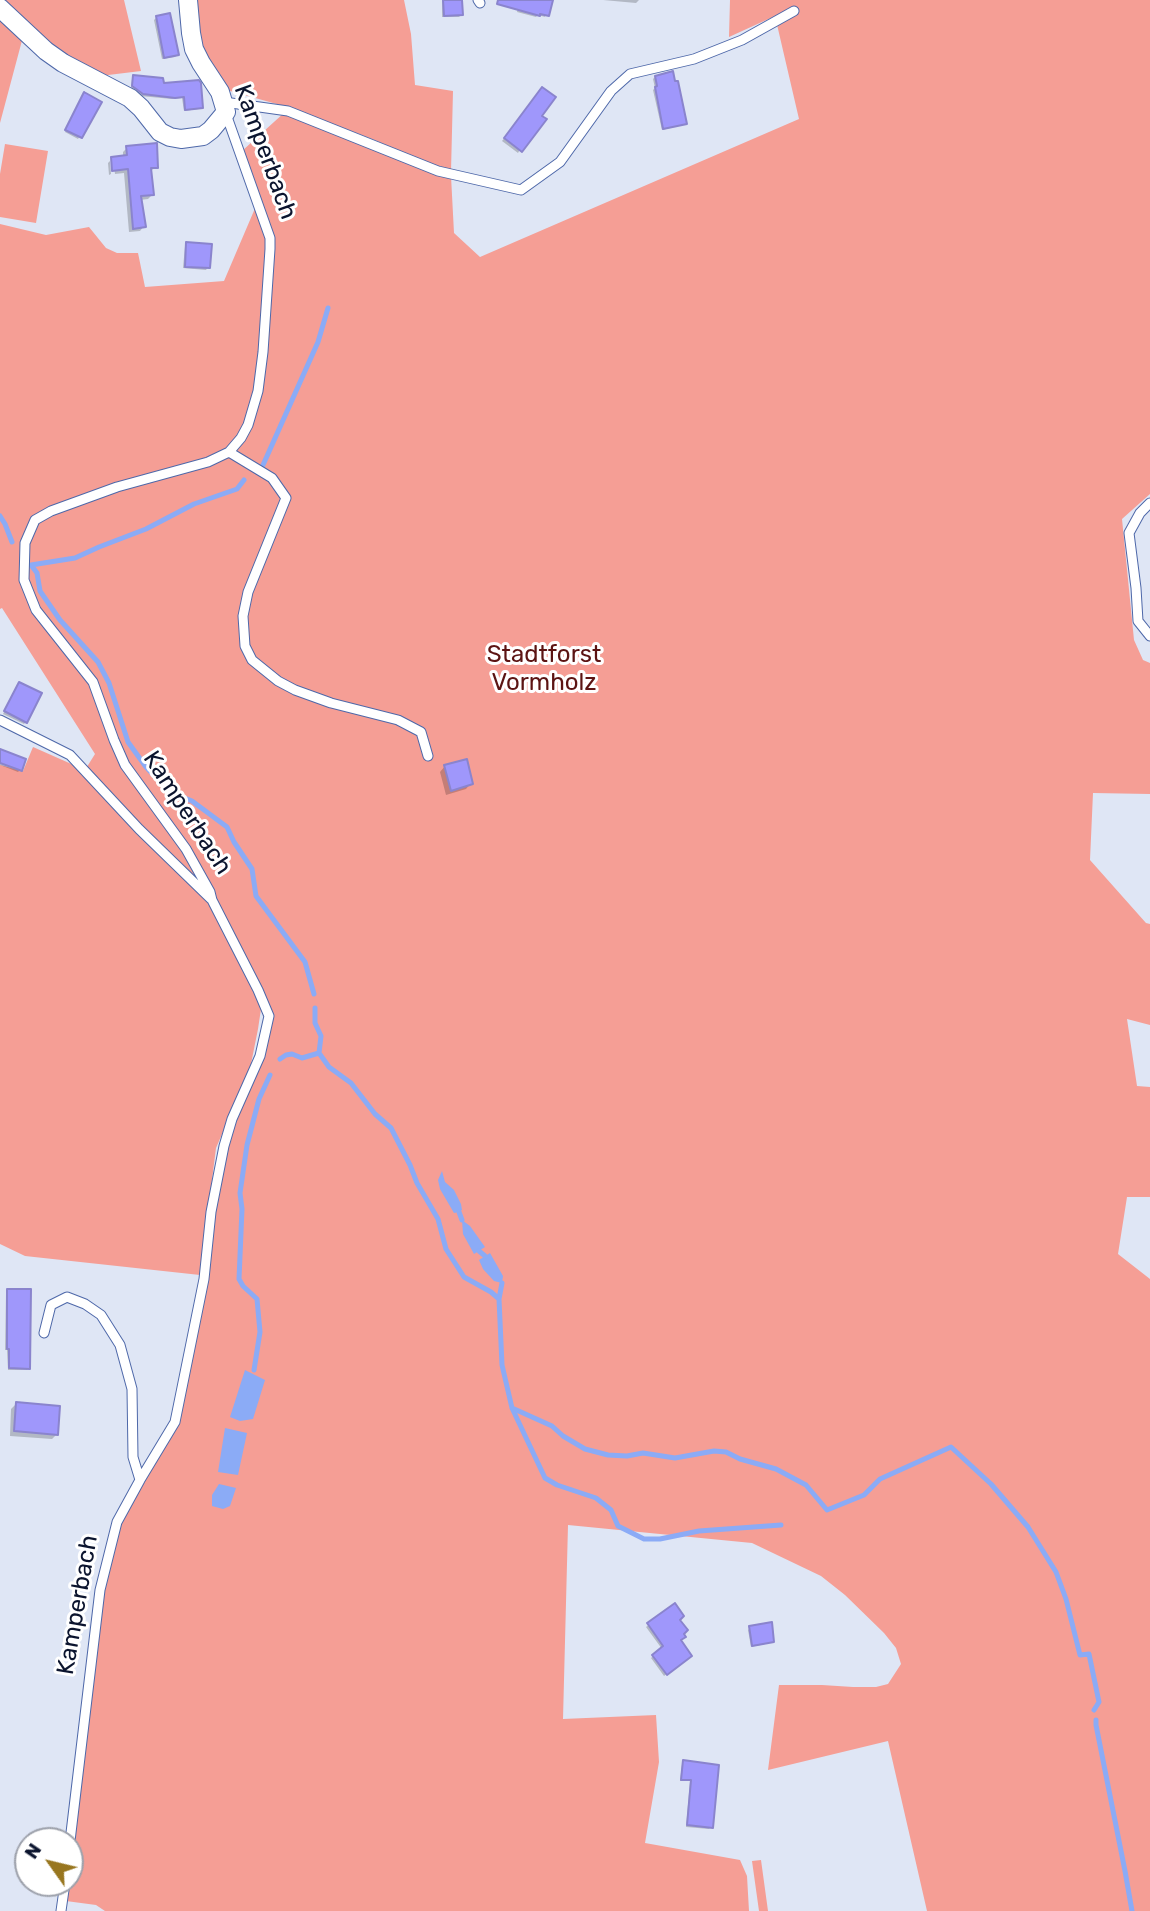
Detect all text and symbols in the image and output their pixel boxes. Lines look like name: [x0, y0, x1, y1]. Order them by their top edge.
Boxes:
street label: Kamperbach: [227, 81, 303, 223]
park label: Stadtforst Vormholz: [487, 641, 601, 697]
street label: Kamperbach: [136, 746, 238, 880]
street label: Kamperbach: [52, 1533, 104, 1677]
north arrow: [14, 1827, 84, 1897]
text: N: [19, 1839, 46, 1863]

